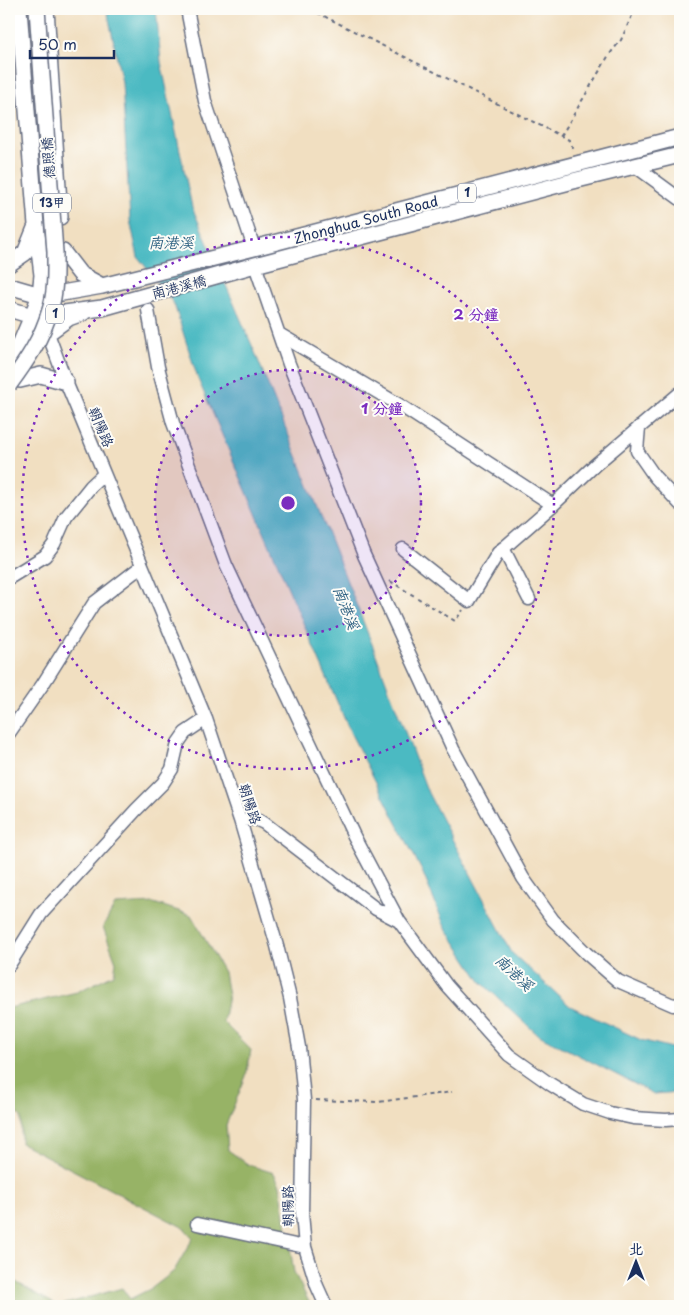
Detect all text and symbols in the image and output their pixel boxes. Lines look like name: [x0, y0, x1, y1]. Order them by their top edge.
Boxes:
scale bar: [30, 28, 114, 60]
text: 50 m: [38, 32, 77, 55]
street label: 德照橋: [36, 136, 59, 180]
road number: 1: [458, 184, 476, 202]
street label: Zhonghua South Road: [291, 190, 440, 249]
road number: 13甲: [33, 194, 71, 212]
water label: 南港溪: [148, 230, 194, 253]
street label: 南港溪橋: [149, 269, 209, 304]
text: 2 分鐘: [453, 302, 499, 325]
road number: 1: [46, 304, 64, 324]
text: 1 分鐘: [361, 396, 403, 419]
street label: 朝陽路: [84, 403, 119, 450]
centre of rings: [279, 494, 297, 512]
water label: 南港溪: [329, 582, 367, 634]
street label: 朝陽路: [234, 781, 267, 827]
water label: 南港溪: [491, 948, 540, 996]
street label: 朝陽路: [277, 1185, 298, 1227]
north arrow: [612, 1238, 662, 1288]
text: 北: [629, 1238, 643, 1259]

